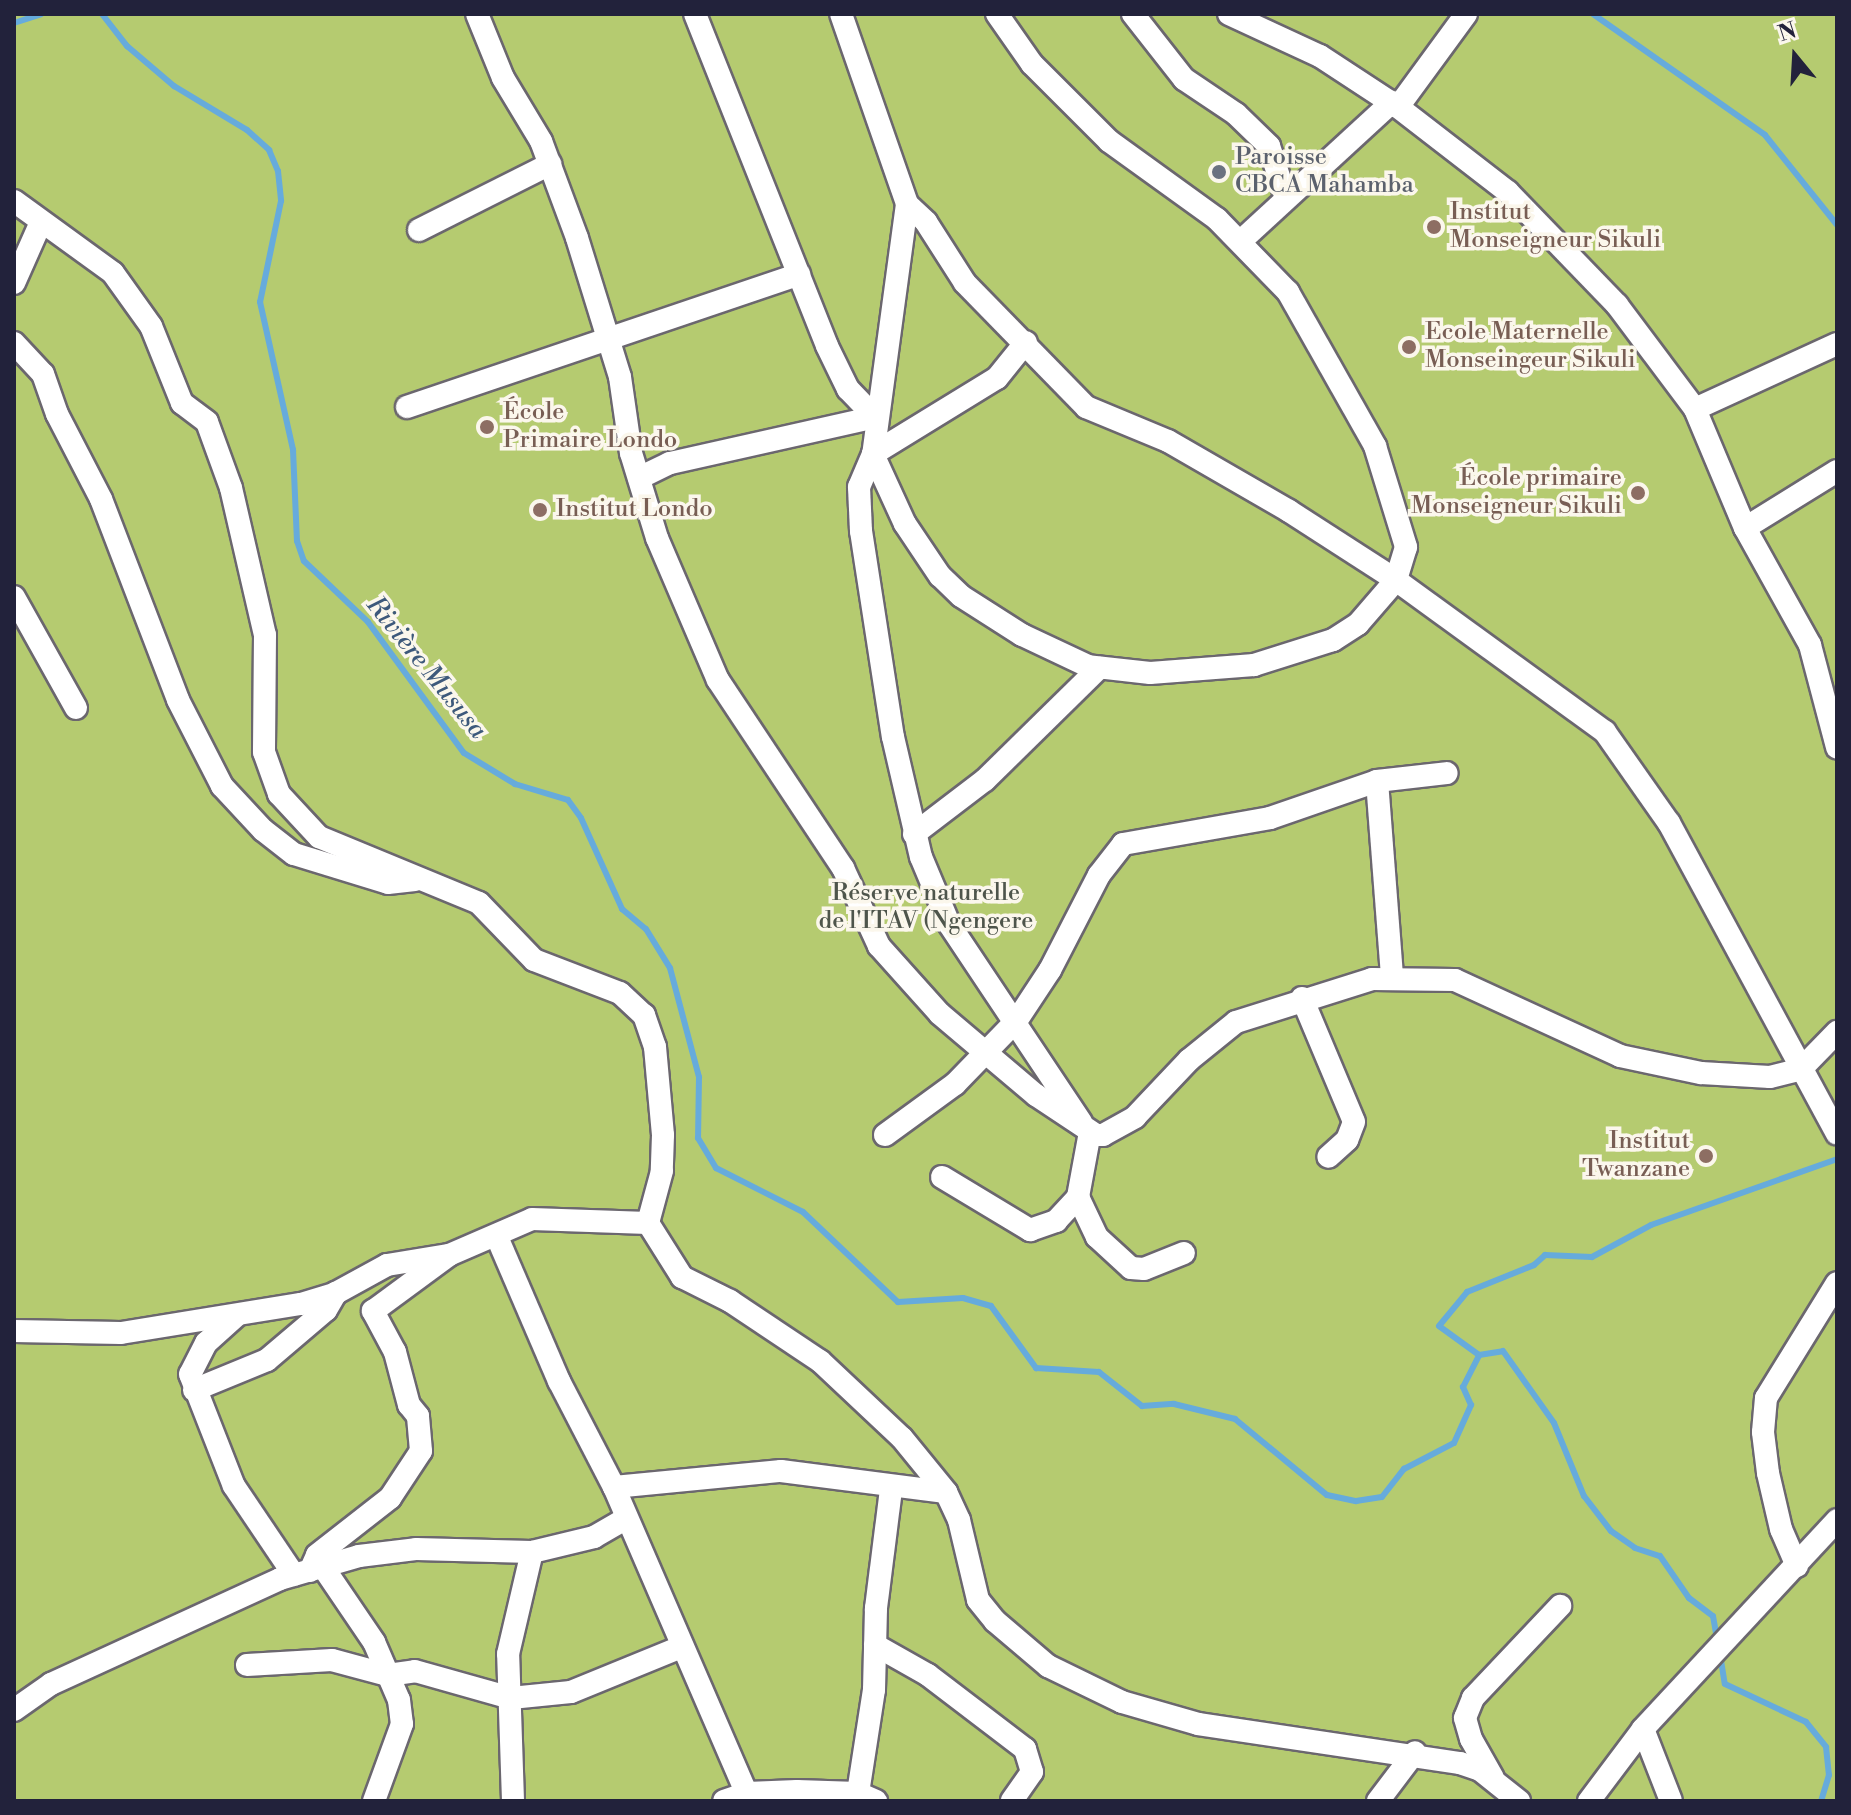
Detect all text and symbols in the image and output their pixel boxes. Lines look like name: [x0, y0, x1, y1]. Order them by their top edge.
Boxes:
north arrow: [1755, 16, 1835, 96]
text: N: [1775, 17, 1800, 48]
place label: Paroisse CBCA Mahamba: [1235, 144, 1414, 200]
marker: Paroisse CBCA Mahamba: [1210, 163, 1228, 181]
place label: Institut Monseigneur Sikuli: [1450, 199, 1661, 255]
marker: Institut Monseigneur Sikuli: [1425, 218, 1443, 236]
place label: Ecole Maternelle Monseingeur Sikuli: [1425, 319, 1636, 375]
marker: Ecole Maternelle Monseingeur Sikuli: [1400, 338, 1418, 356]
place label: École Primaire Londo: [503, 399, 677, 455]
marker: École Primaire Londo: [478, 418, 496, 436]
place label: École primaire Monseigneur Sikuli: [1411, 465, 1622, 521]
marker: École primaire Monseigneur Sikuli: [1629, 484, 1647, 502]
place label: Institut Londo: [556, 496, 713, 524]
marker: Institut Londo: [531, 501, 549, 519]
water label: Rivière Mususa: [359, 591, 493, 745]
park label: Réserve naturelle de l'ITAV (Ngengere: [819, 880, 1033, 936]
place label: Institut Twanzane: [1582, 1128, 1690, 1184]
marker: Institut Twanzane: [1697, 1147, 1715, 1165]

